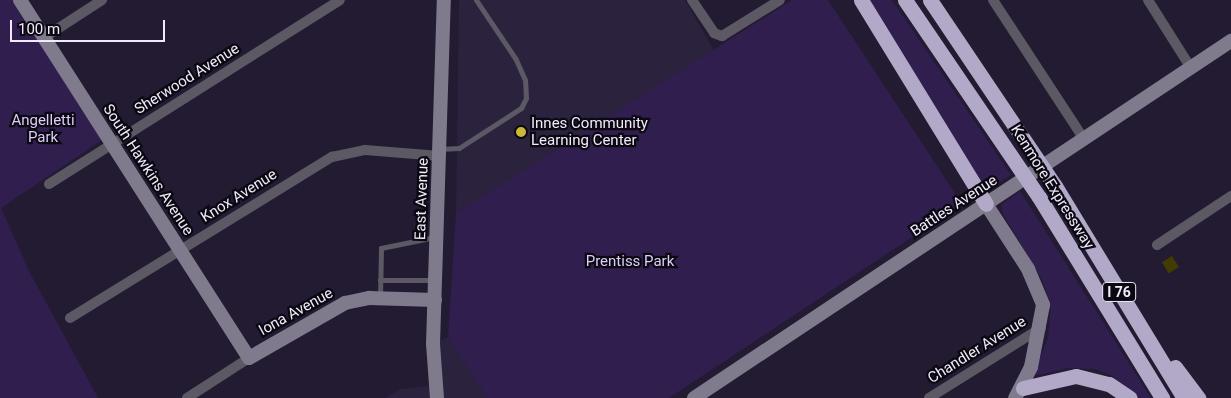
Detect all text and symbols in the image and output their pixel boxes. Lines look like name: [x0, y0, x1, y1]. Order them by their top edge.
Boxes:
scale bar: [12, 10, 168, 42]
text: 100 m: [18, 20, 60, 38]
street label: Sherwood Avenue: [131, 40, 243, 118]
street label: South Hawkins Avenue: [99, 101, 197, 239]
park label: Angelletti Park: [11, 111, 75, 146]
place label: Innes Community Learning Center: [531, 114, 648, 149]
street label: Kenmore Expressway: [1006, 122, 1098, 252]
marker: Innes Community Learning Center: [515, 126, 527, 138]
street label: East Avenue: [412, 158, 432, 240]
street label: Knox Avenue: [198, 166, 280, 226]
street label: Battles Avenue: [907, 171, 1001, 241]
park label: Prentiss Park: [586, 253, 674, 271]
road number: I 76: [1102, 280, 1136, 304]
street label: Iona Avenue: [256, 284, 336, 340]
street label: Chandler Avenue: [925, 313, 1029, 387]

